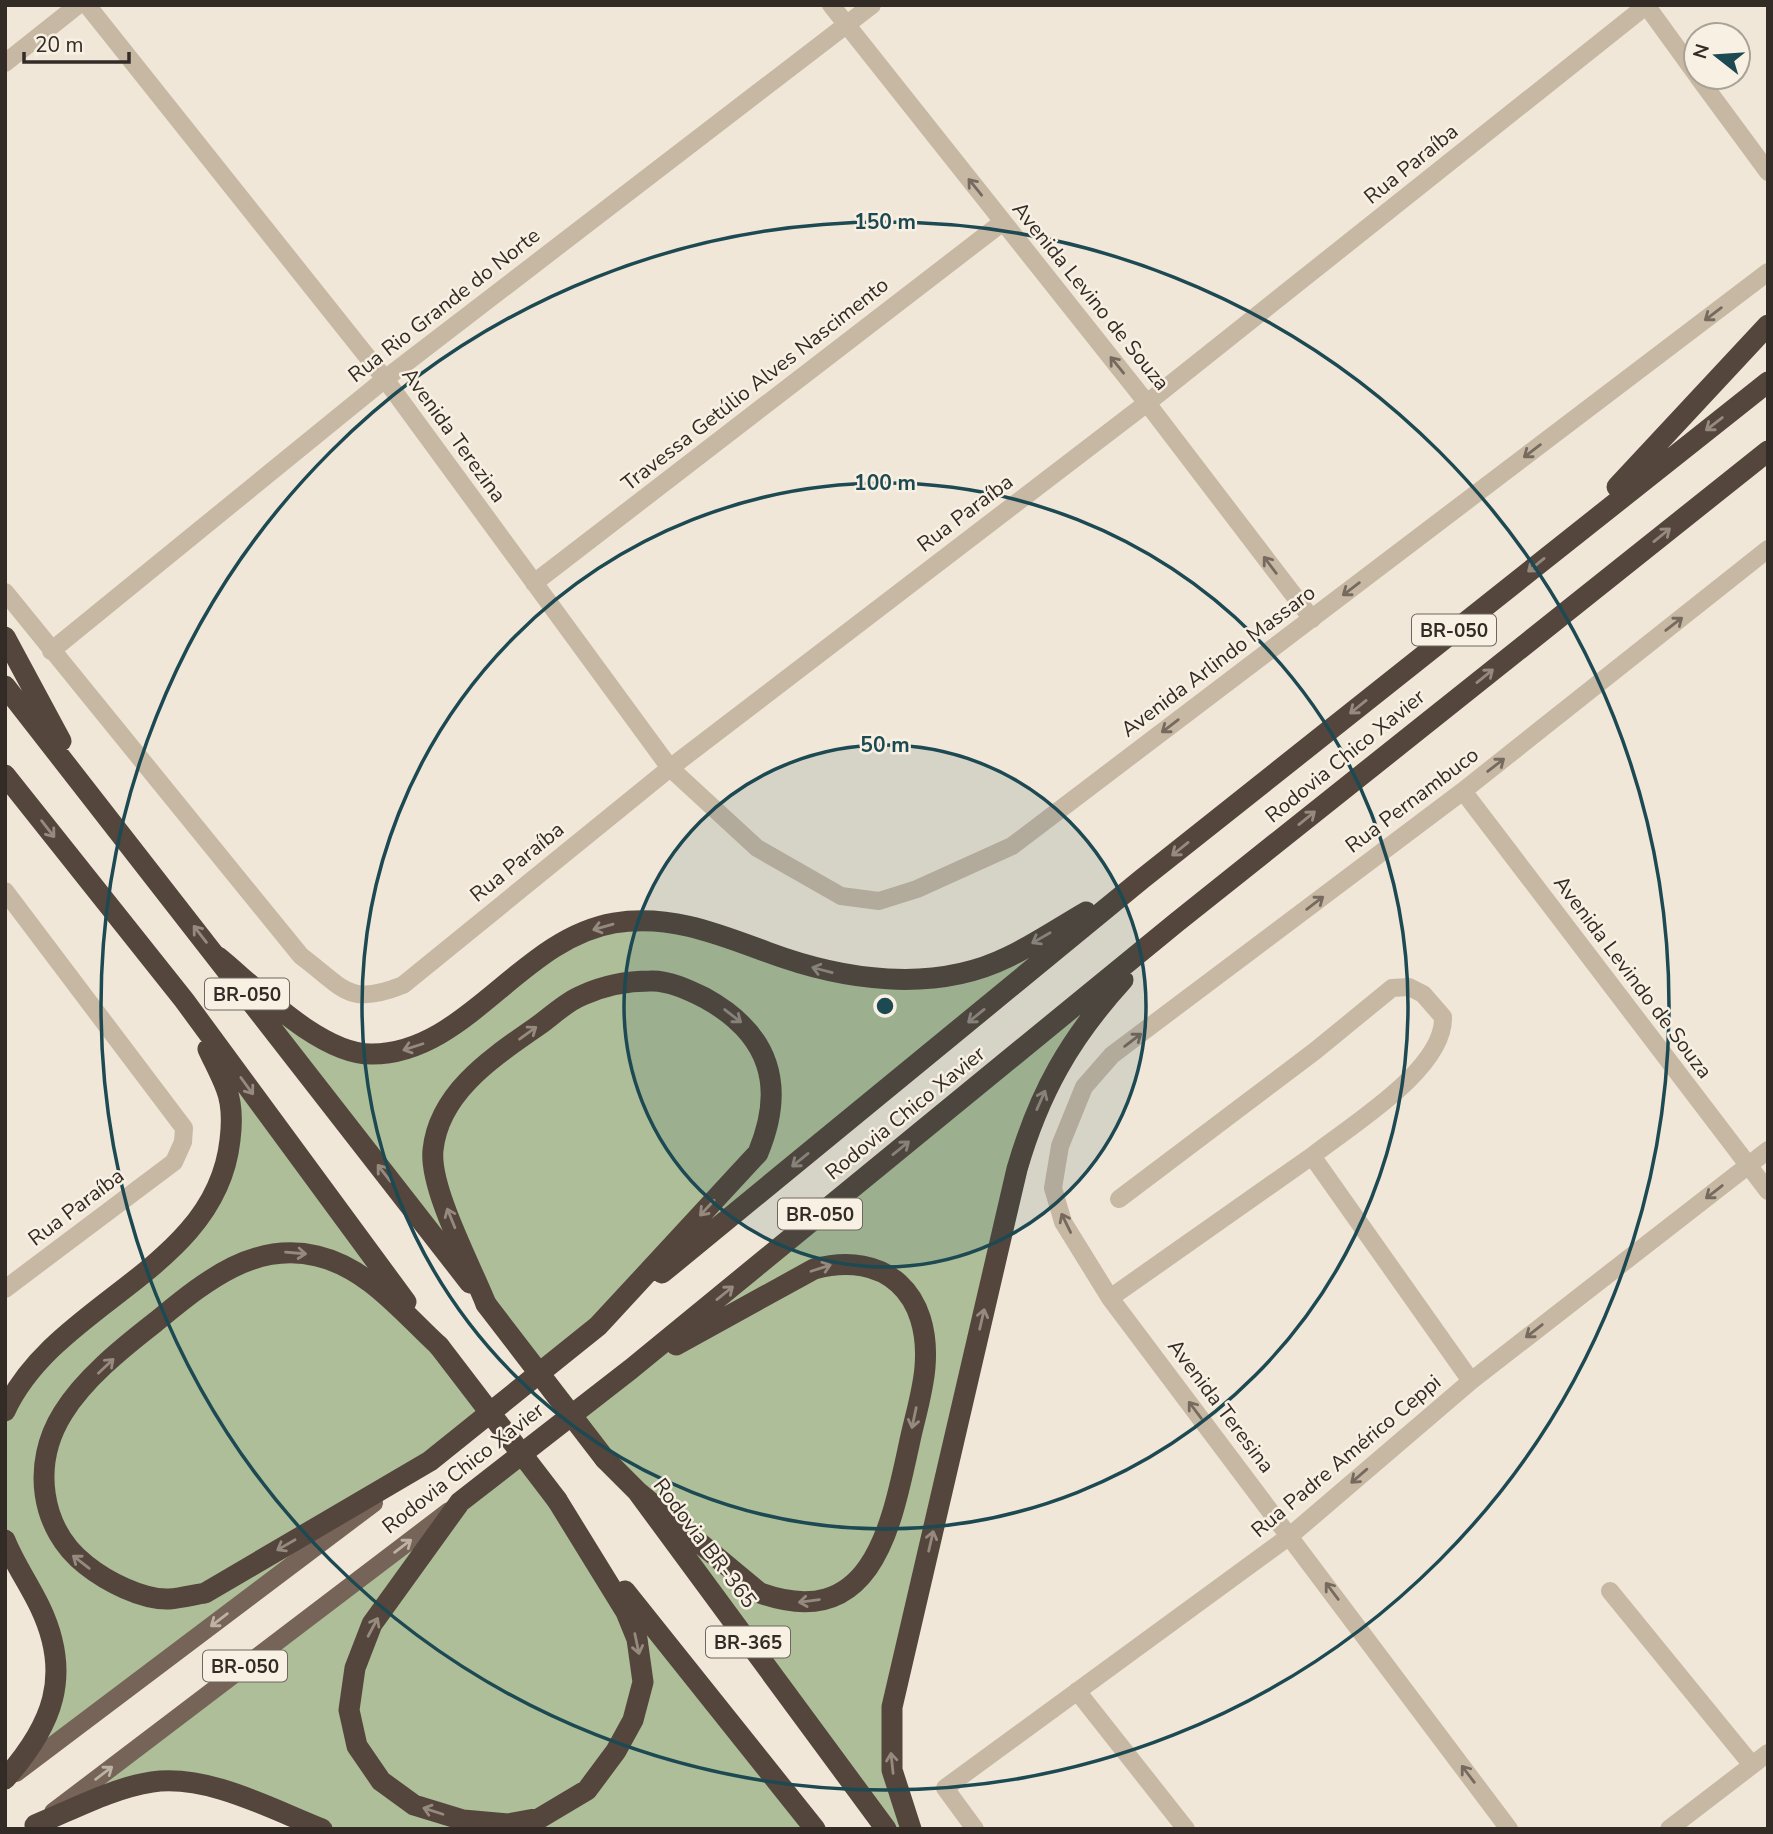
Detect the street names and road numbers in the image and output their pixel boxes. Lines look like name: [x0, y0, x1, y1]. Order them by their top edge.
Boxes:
street label: Rua Paraíba: [1358, 117, 1464, 211]
street label: Avenida Levino de Souza: [1006, 196, 1176, 396]
street label: Rua Rio Grande do Norte: [342, 221, 546, 389]
street label: Travessa Getúlio Alves Nascimento: [616, 271, 894, 497]
street label: Avenida Terezina: [395, 362, 513, 508]
street label: Rua Paraíba: [911, 468, 1019, 558]
street label: Avenida Arlindo Massaro: [1115, 579, 1321, 743]
road number: BR-050: [1412, 614, 1496, 646]
street label: Rodovia Chico Xavier: [1259, 683, 1431, 829]
street label: Rua Pernambuco: [1340, 741, 1484, 859]
street label: Rua Paraíba: [464, 815, 570, 909]
street label: Avenida Levindo de Souza: [1547, 870, 1719, 1084]
road number: BR-050: [205, 978, 289, 1010]
street label: Rodovia Chico Xavier: [819, 1040, 991, 1186]
street label: Rua Paraíba: [22, 1162, 130, 1252]
road number: BR-050: [778, 1198, 862, 1230]
street label: Avenida Teresina: [1161, 1333, 1281, 1479]
street label: Rua Padre Américo Ceppi: [1245, 1368, 1447, 1544]
street label: Rodovia Chico Xavier: [376, 1396, 550, 1540]
street label: Rodovia BR-365: [647, 1472, 763, 1614]
road number: BR-365: [706, 1626, 790, 1658]
road number: BR-050: [203, 1650, 287, 1682]

